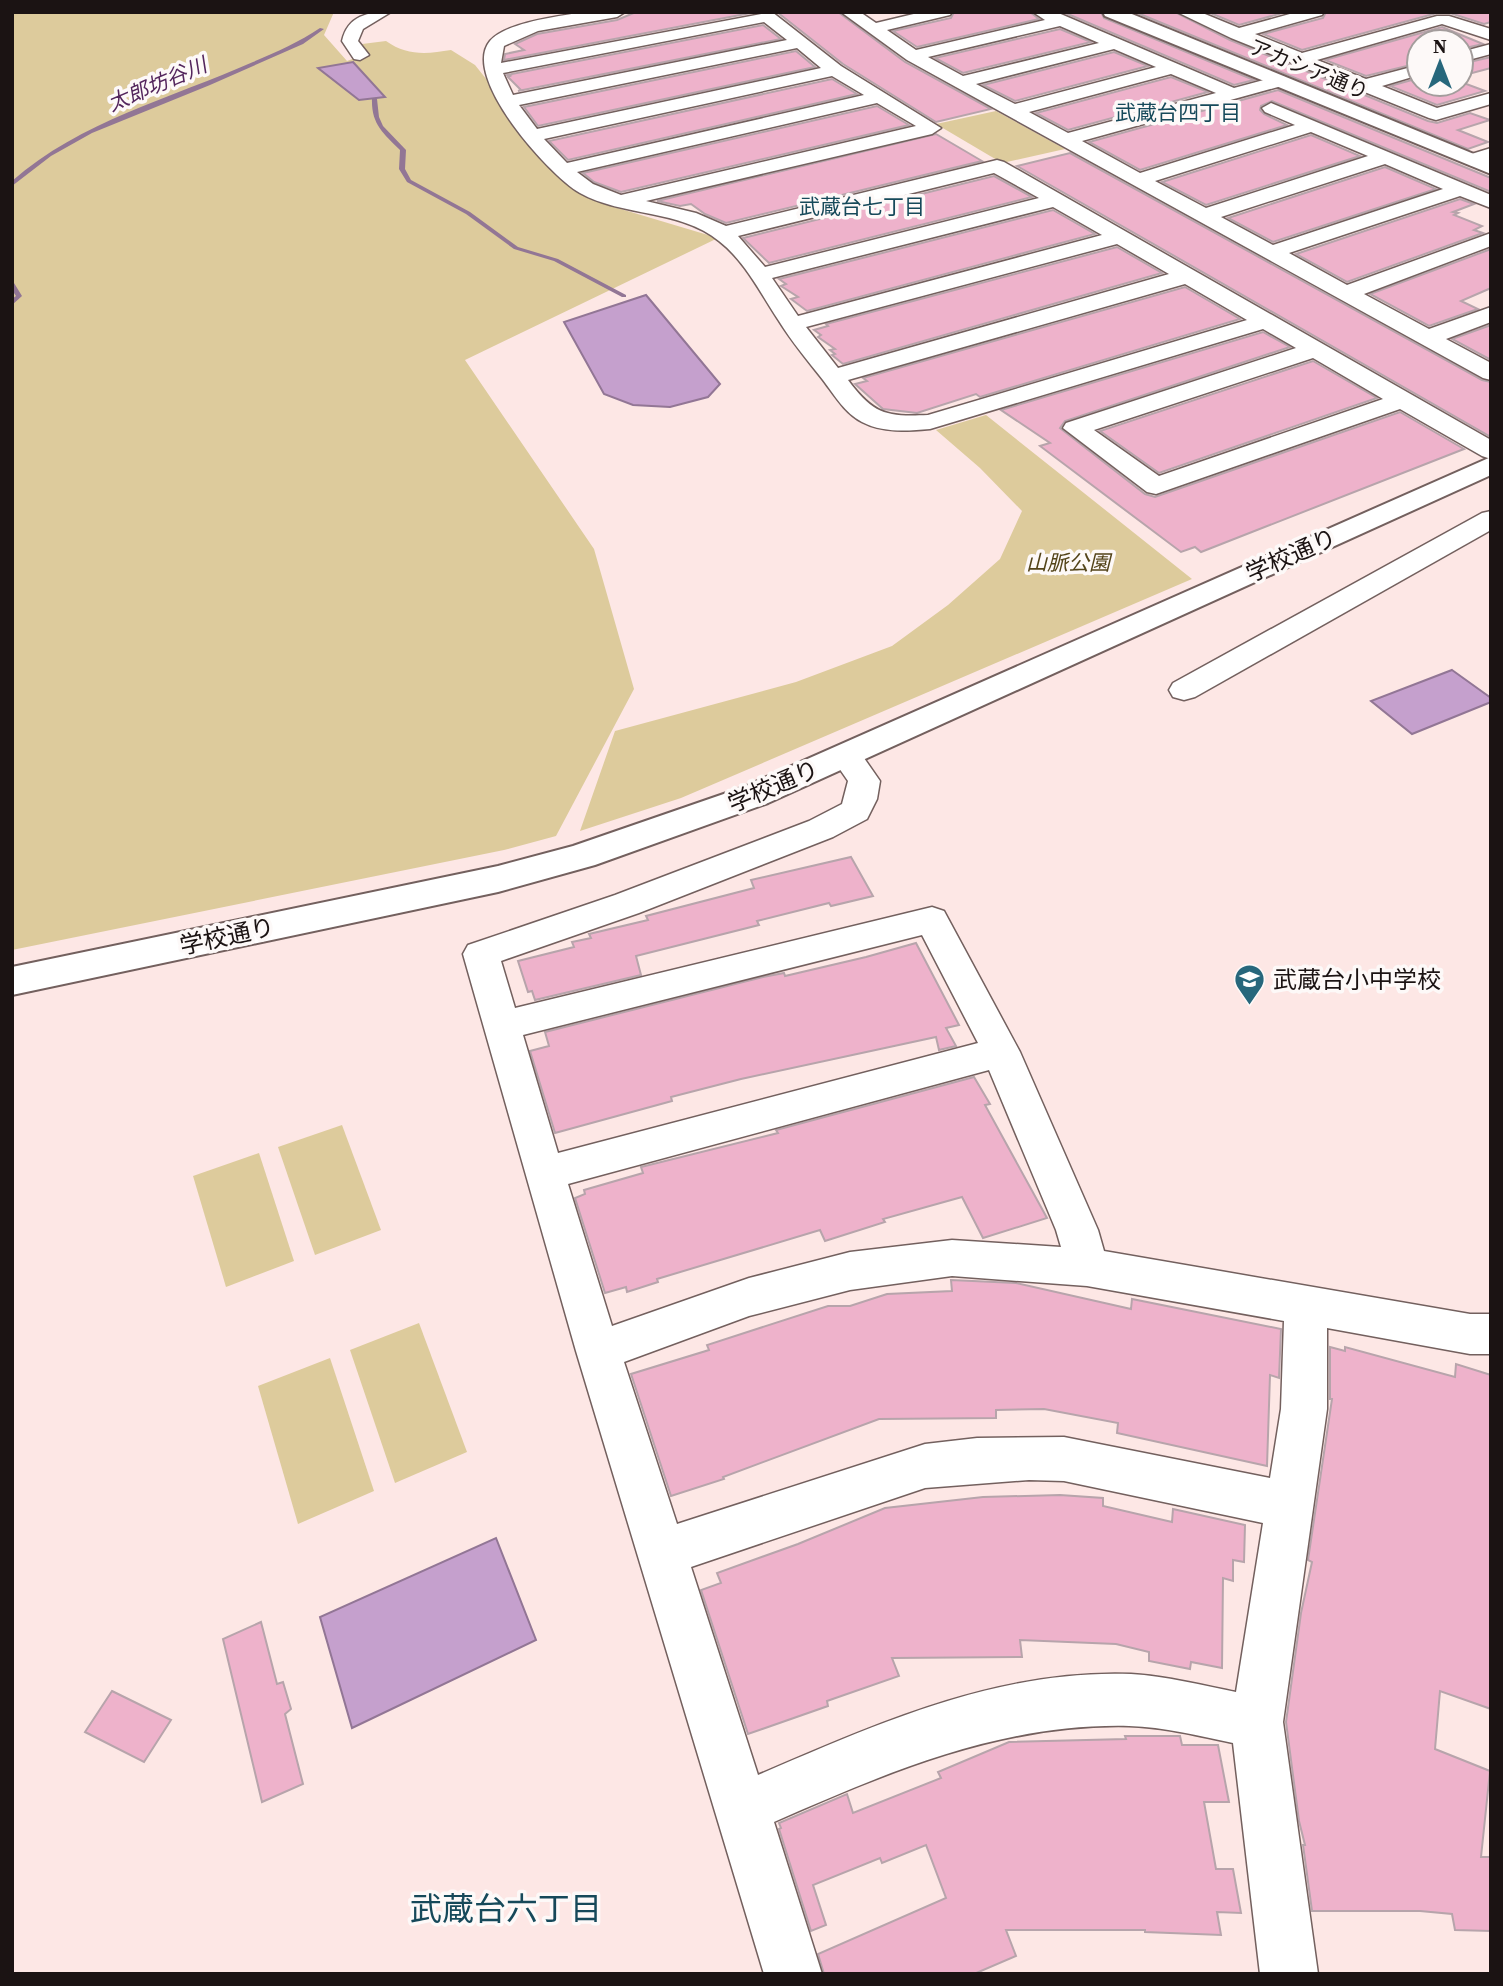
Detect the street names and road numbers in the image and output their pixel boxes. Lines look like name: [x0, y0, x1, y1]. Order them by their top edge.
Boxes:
street label: アカシア通り: [1245, 32, 1373, 106]
street label: 学校通り: [1240, 520, 1342, 590]
street label: 学校通り: [722, 752, 824, 820]
street label: 学校通り: [177, 910, 277, 962]

